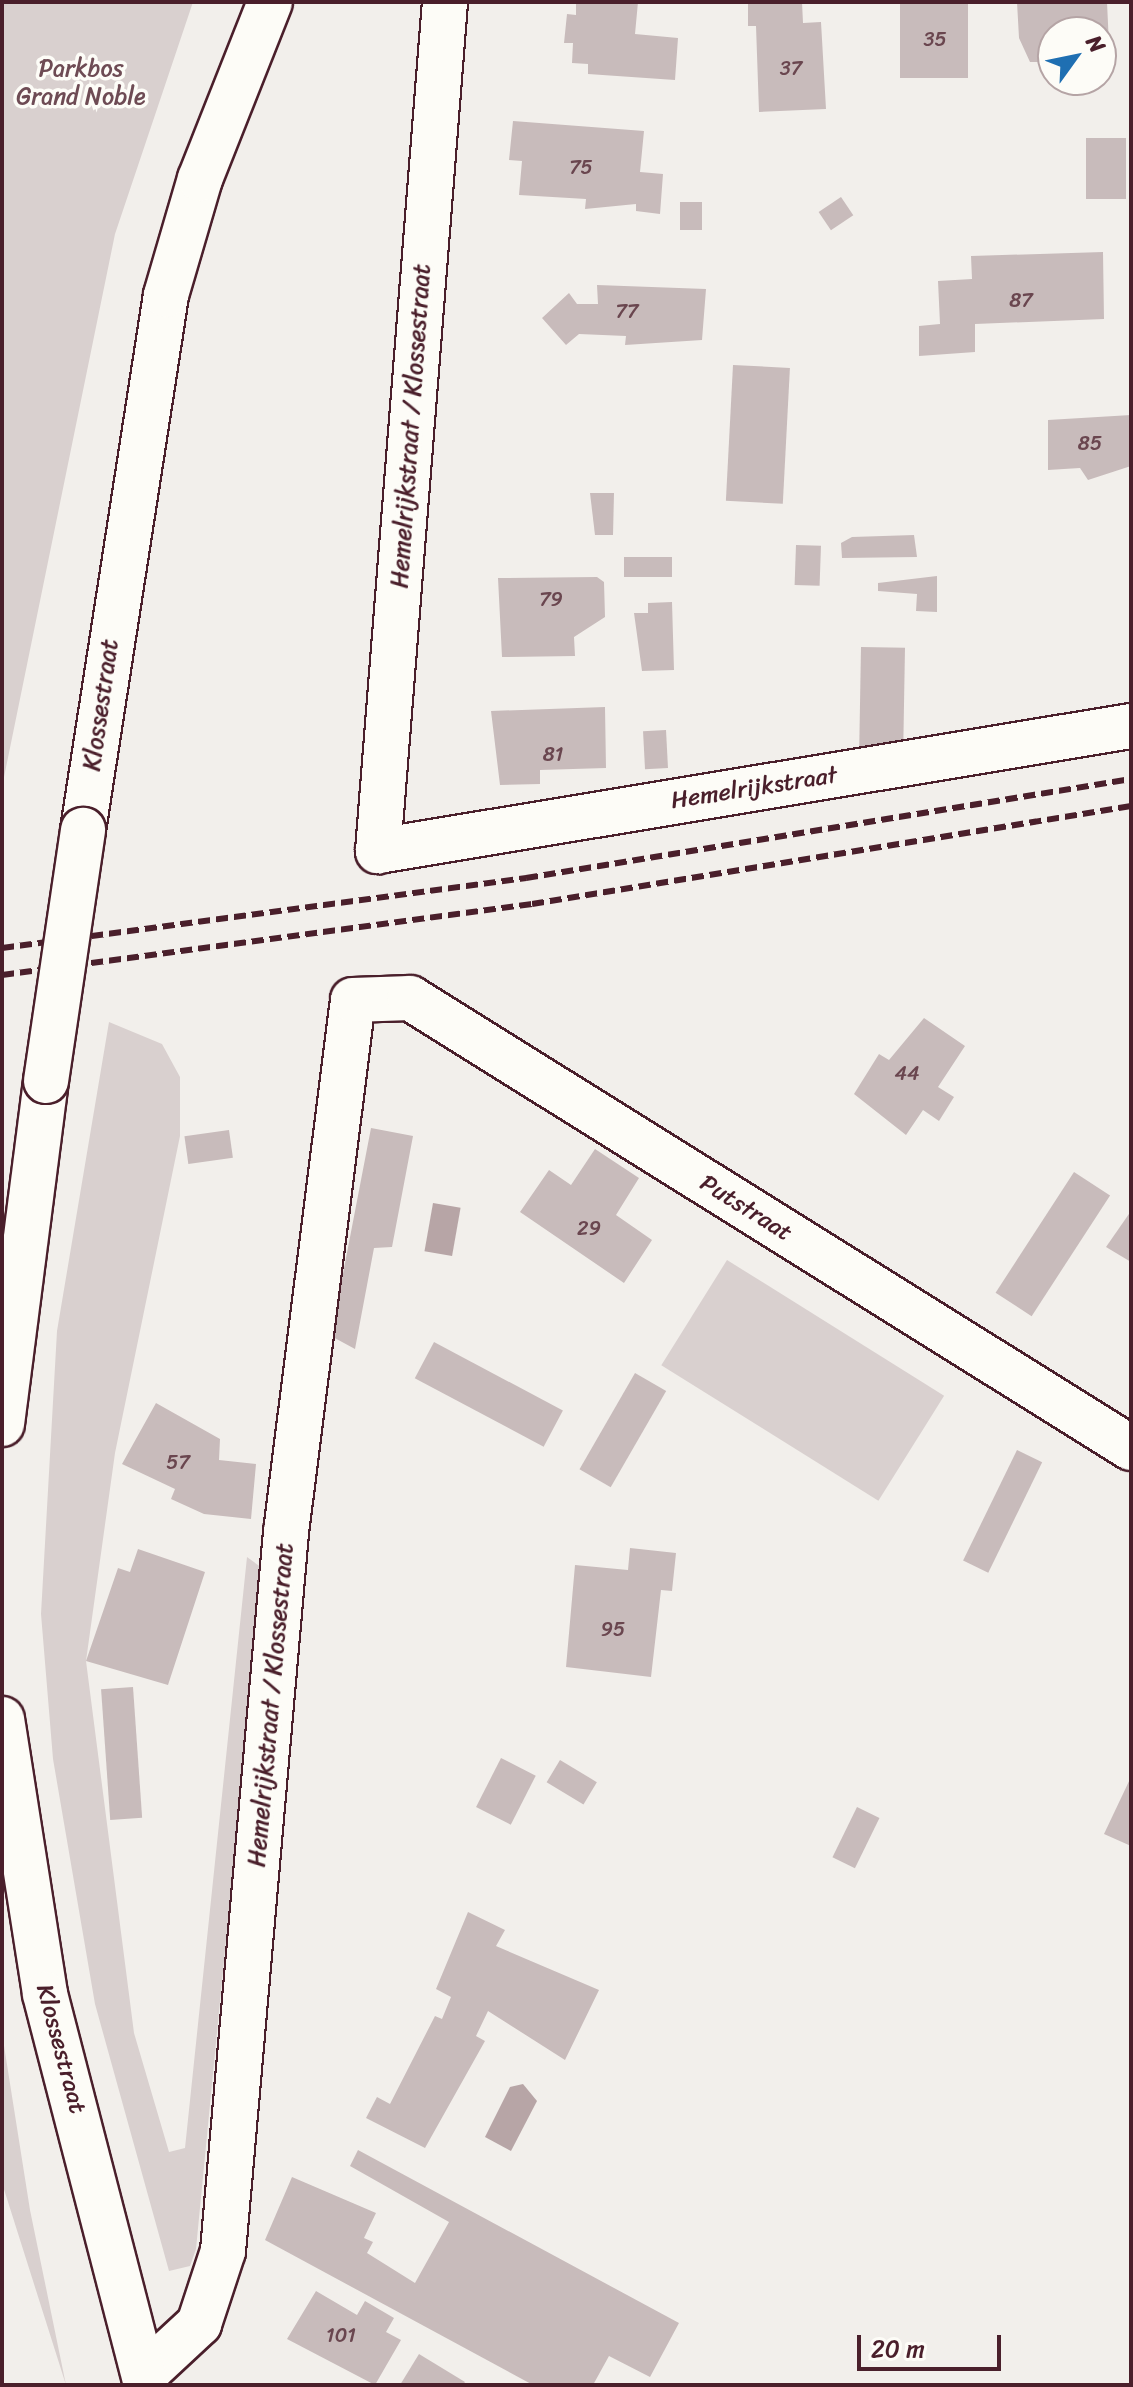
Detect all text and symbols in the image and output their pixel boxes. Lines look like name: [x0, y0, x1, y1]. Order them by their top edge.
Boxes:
north arrow: [1037, 16, 1117, 96]
house number: 35: [923, 27, 947, 51]
text: N: [1075, 27, 1116, 61]
park label: Parkbos Grand Noble: [16, 55, 146, 111]
house number: 37: [780, 56, 802, 80]
house number: 75: [569, 155, 593, 179]
street label: Hemelrijkstraat / Klossestraat: [385, 263, 437, 589]
house number: 87: [1009, 288, 1033, 312]
house number: 77: [616, 299, 638, 323]
house number: 85: [1078, 431, 1102, 455]
house number: 79: [539, 587, 563, 611]
street label: Klossestraat: [77, 637, 125, 773]
house number: 81: [543, 742, 563, 766]
street label: Hemelrijkstraat: [669, 761, 839, 815]
house number: 44: [895, 1061, 919, 1085]
street label: Putstraat: [695, 1168, 797, 1248]
house number: 29: [577, 1216, 601, 1240]
house number: 57: [166, 1450, 190, 1474]
street label: Hemelrijkstraat / Klossestraat: [242, 1542, 300, 1868]
house number: 95: [601, 1617, 625, 1641]
street label: Klossestraat: [30, 1981, 92, 2117]
scale bar: [861, 2319, 1005, 2369]
house number: 101: [326, 2323, 356, 2347]
text: 20 m: [871, 2328, 925, 2370]

